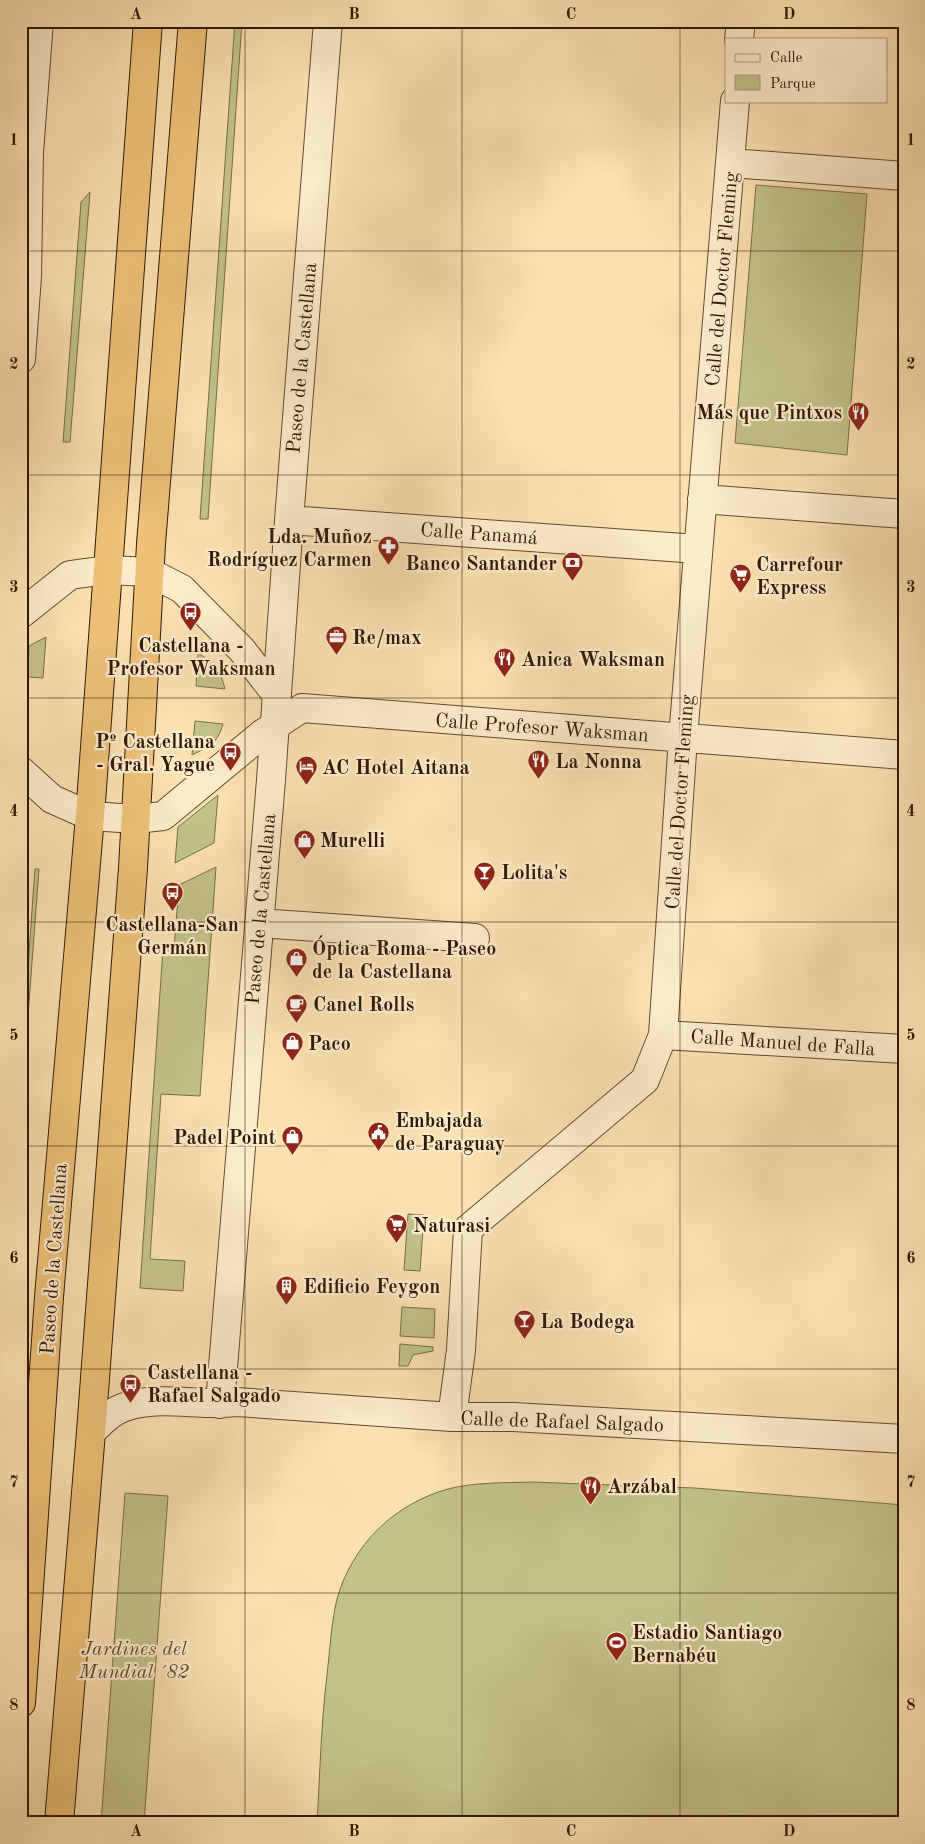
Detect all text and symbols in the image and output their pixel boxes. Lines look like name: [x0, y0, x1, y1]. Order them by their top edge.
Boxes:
text: A: [130, 7, 142, 23]
text: B: [348, 7, 360, 23]
text: C: [566, 7, 576, 23]
text: D: [783, 7, 795, 23]
legend: [725, 38, 888, 102]
text: Calle: [770, 51, 803, 66]
text: Parque: [770, 77, 816, 92]
text: 1: [9, 133, 19, 149]
text: 1: [906, 133, 916, 149]
street label: Calle del Doctor Fleming: [704, 171, 742, 387]
street label: Paseo de la Castellana: [285, 262, 321, 455]
text: 2: [9, 357, 19, 373]
text: 2: [906, 357, 916, 373]
restaurant icon: Más que Pintxos: [846, 400, 870, 431]
place label: Más que Pintxos: [697, 404, 842, 424]
street label: Calle Panamá: [419, 521, 538, 549]
place label: Lda. Muñoz Rodríguez Carmen: [207, 528, 372, 571]
pharmacy icon: Lda. Muñoz Rodríguez Carmen: [376, 535, 400, 566]
bank icon: Banco Santander: [561, 551, 585, 582]
place label: Banco Santander: [405, 555, 557, 575]
place label: Carrefour Express: [756, 556, 843, 599]
supermarket icon: Carrefour Express: [728, 563, 752, 594]
text: 3: [9, 580, 19, 596]
text: 3: [906, 580, 916, 596]
bus stop icon: Castellana - Profesor Waksman: [179, 601, 203, 632]
office icon: Re/max: [324, 625, 348, 656]
place label: Re/max: [352, 629, 422, 649]
place label: Castellana - Profesor Waksman: [106, 637, 276, 680]
restaurant icon: Anica Waksman: [493, 647, 517, 678]
place label: Anica Waksman: [521, 651, 665, 671]
street label: Calle del Doctor Fleming: [664, 694, 699, 910]
street label: Calle Profesor Waksman: [434, 712, 650, 746]
place label: Pº Castellana - Gral. Yague: [95, 733, 215, 776]
bus stop icon: Pº Castellana - Gral. Yague: [219, 741, 243, 772]
restaurant icon: La Nonna: [527, 749, 551, 780]
place label: La Nonna: [555, 753, 642, 773]
hotel icon: AC Hotel Aitana: [294, 755, 318, 786]
place label: AC Hotel Aitana: [322, 759, 470, 779]
text: 4: [9, 804, 19, 820]
text: 4: [906, 804, 916, 820]
street label: Paseo de la Castellana: [244, 813, 280, 1006]
shop icon: Murelli: [292, 828, 316, 859]
place label: Murelli: [320, 832, 385, 852]
bar icon: Lolita's: [473, 860, 497, 891]
place label: Lolita's: [501, 864, 567, 884]
bus stop icon: Castellana-San Germán: [160, 880, 184, 911]
place label: Castellana-San Germán: [105, 916, 239, 959]
place label: Óptica Roma - Paseo de la Castellana: [312, 935, 496, 983]
shop icon: Óptica Roma - Paseo de la Castellana: [284, 947, 308, 978]
cafe icon: Canel Rolls: [285, 992, 309, 1023]
place label: Canel Rolls: [313, 996, 414, 1016]
text: 5: [9, 1028, 19, 1044]
street label: Calle Manuel de Falla: [690, 1028, 876, 1060]
text: 5: [906, 1028, 916, 1044]
shop icon: Paco: [280, 1031, 304, 1062]
place label: Paco: [308, 1035, 351, 1055]
place label: Embajada de Paraguay: [395, 1112, 505, 1155]
public building icon: Embajada de Paraguay: [367, 1120, 391, 1151]
shop icon: Padel Point: [280, 1125, 304, 1156]
place label: Padel Point: [173, 1129, 276, 1149]
street label: Paseo de la Castellana: [38, 1163, 72, 1355]
supermarket icon: Naturasi: [385, 1213, 409, 1244]
place label: Naturasi: [413, 1217, 490, 1237]
text: 6: [9, 1251, 19, 1267]
text: 6: [906, 1251, 916, 1267]
building icon: Edificio Feygon: [275, 1274, 299, 1305]
place label: Edificio Feygon: [303, 1278, 440, 1298]
bar icon: La Bodega: [512, 1309, 536, 1340]
place label: La Bodega: [540, 1313, 635, 1333]
place label: Castellana - Rafael Salgado: [147, 1364, 281, 1407]
bus stop icon: Castellana - Rafael Salgado: [119, 1372, 143, 1403]
street label: Calle de Rafael Salgado: [460, 1409, 664, 1437]
restaurant icon: Arzábal: [579, 1474, 603, 1505]
text: 7: [9, 1475, 19, 1491]
text: 7: [906, 1475, 916, 1491]
place label: Arzábal: [607, 1478, 677, 1498]
place label: Estadio Santiago Bernabéu: [632, 1624, 782, 1667]
sports icon: Estadio Santiago Bernabéu: [604, 1631, 628, 1662]
park label: Jardines del Mundial ´82: [78, 1640, 190, 1683]
text: 8: [9, 1698, 19, 1714]
text: 8: [906, 1698, 916, 1714]
text: A: [130, 1824, 142, 1840]
text: B: [348, 1824, 360, 1840]
text: C: [566, 1824, 576, 1840]
text: D: [783, 1824, 795, 1840]

